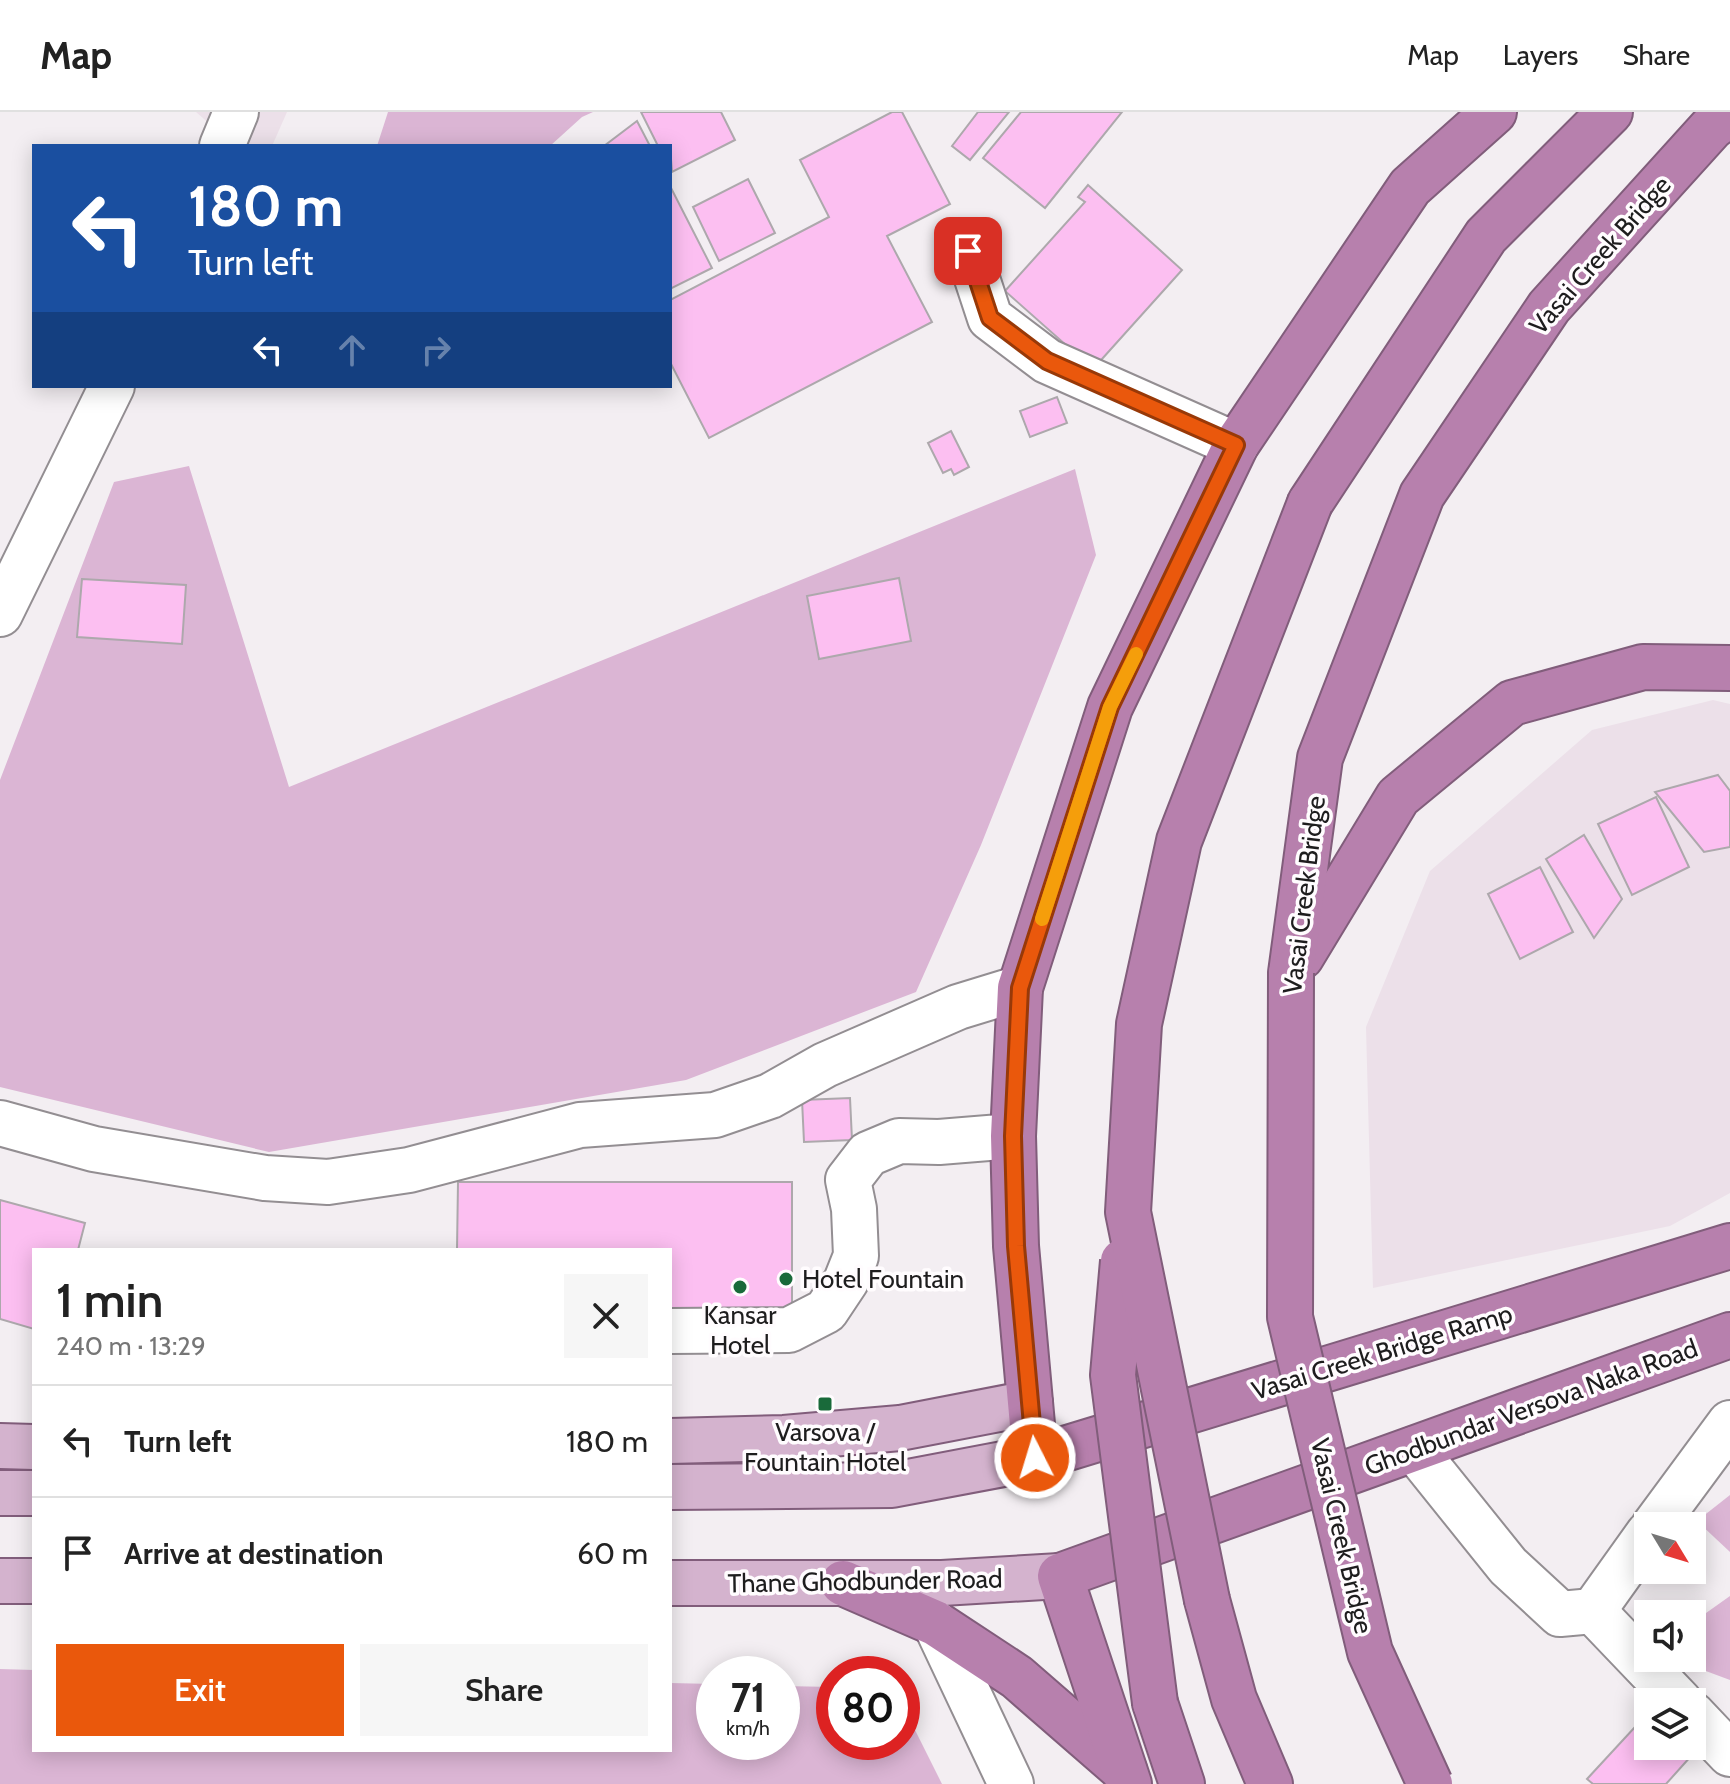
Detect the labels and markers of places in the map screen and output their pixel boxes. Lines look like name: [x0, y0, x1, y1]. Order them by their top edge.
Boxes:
pin: [934, 217, 1002, 285]
place label: Hotel Fountain: [802, 1263, 964, 1295]
marker: Hotel Fountain: [777, 1270, 795, 1288]
marker: Kansar Hotel: [731, 1278, 749, 1296]
place label: Kansar Hotel: [703, 1299, 777, 1361]
marker: Varsova / Fountain Hotel: [816, 1395, 834, 1413]
place label: Varsova / Fountain Hotel: [744, 1416, 906, 1478]

